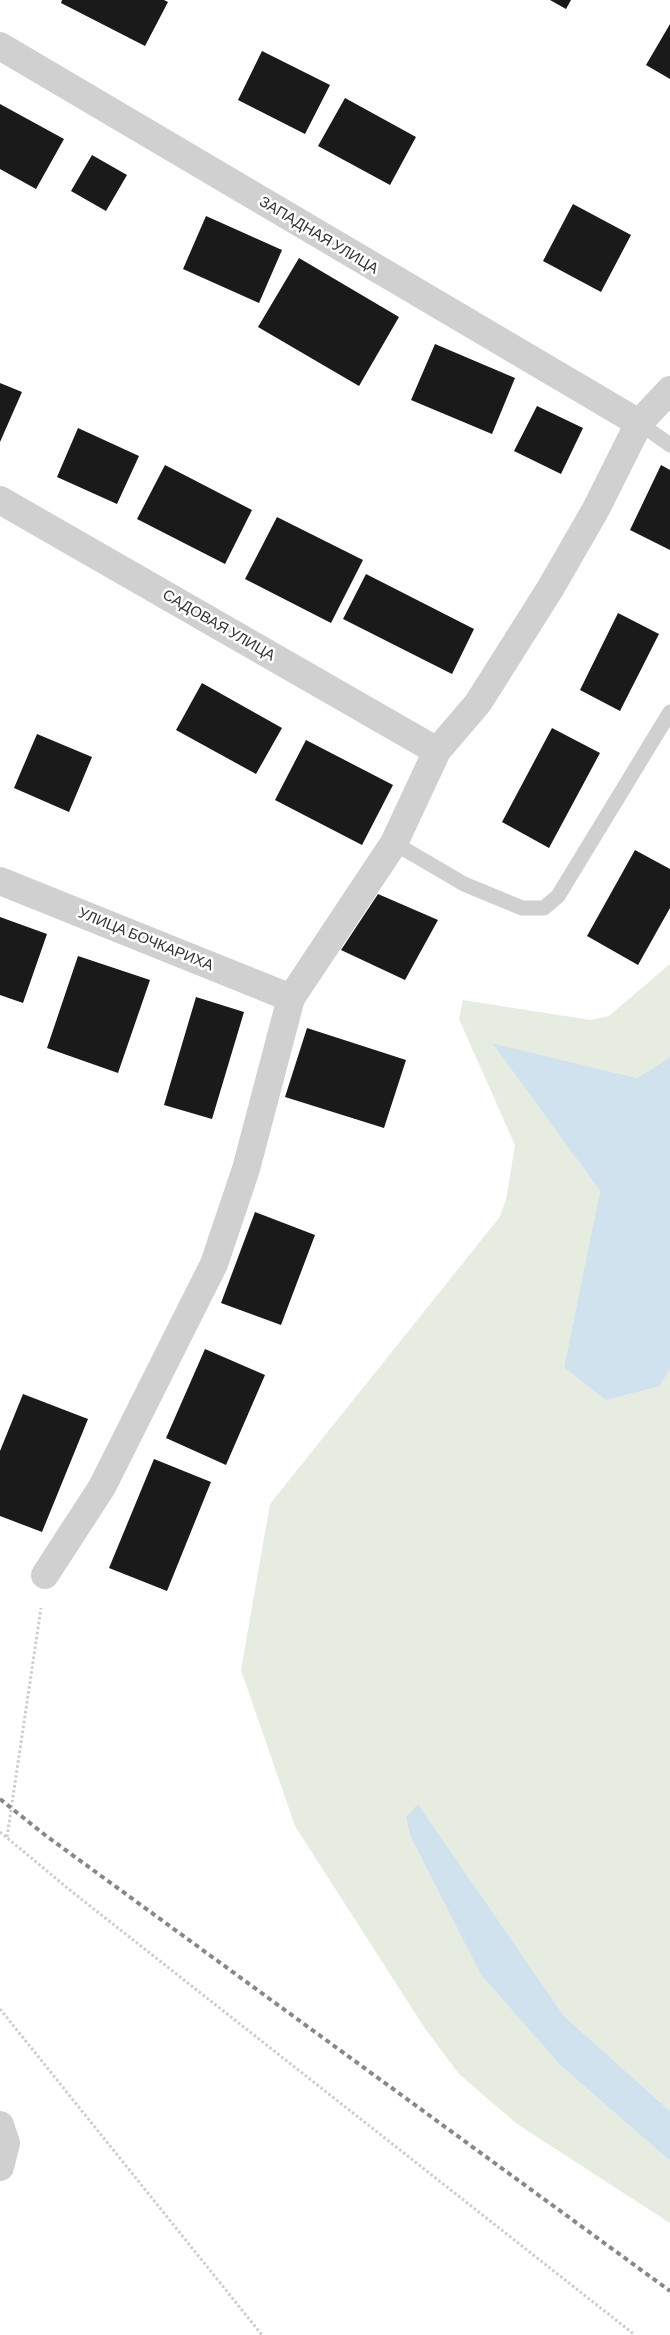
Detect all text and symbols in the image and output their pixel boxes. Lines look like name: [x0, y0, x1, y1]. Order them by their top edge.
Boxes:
street label: ЗАПАДНАЯ УЛИЦА: [256, 192, 382, 278]
street label: САДОВАЯ УЛИЦА: [160, 585, 278, 665]
street label: УЛИЦА БОЧКАРИХА: [76, 904, 216, 974]

